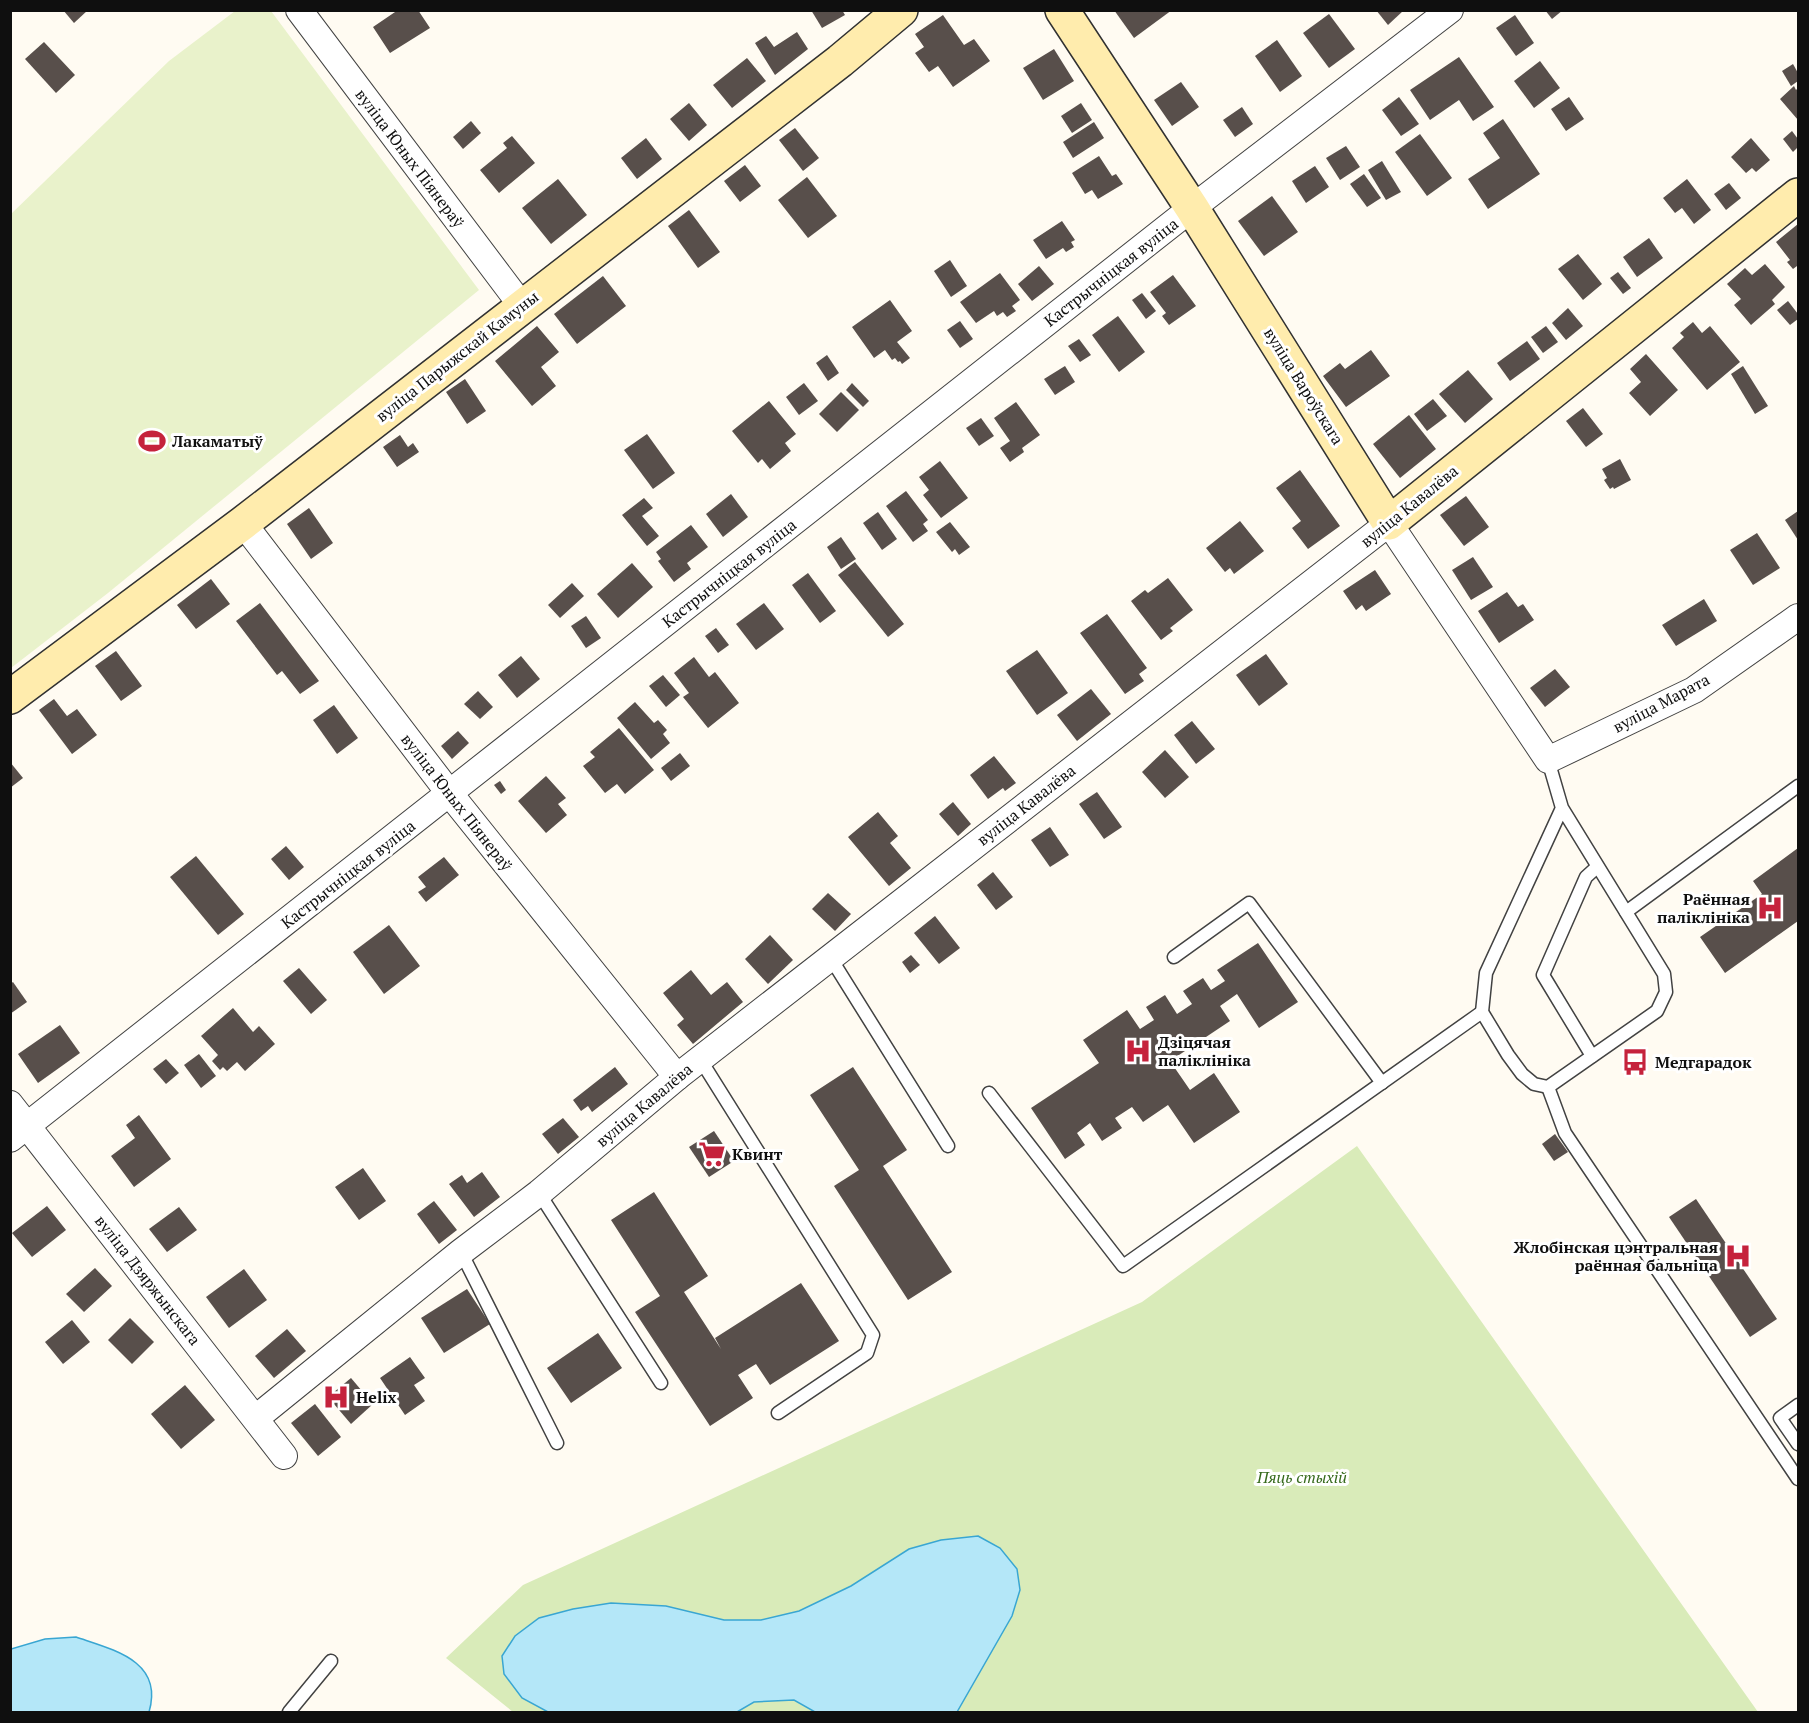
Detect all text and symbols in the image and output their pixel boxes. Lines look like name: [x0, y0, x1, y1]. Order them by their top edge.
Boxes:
street label: вуліца Юных Піянераў: [350, 84, 470, 233]
street label: Кастрычніцкая вуліца: [1039, 213, 1183, 331]
street label: вуліца Парыжскай Камуны: [371, 285, 543, 427]
street label: вуліца Вароўскага: [1259, 323, 1349, 449]
sports icon: Лакаматыў: [137, 426, 167, 456]
place label: Лакаматыў: [171, 430, 263, 452]
street label: вуліца Кавалёва: [1356, 460, 1462, 552]
street label: Кастрычніцкая вуліца: [657, 514, 801, 632]
street label: вуліца Марата: [1609, 668, 1713, 738]
street label: вуліца Юных Піянераў: [396, 729, 518, 876]
street label: вуліца Кавалёва: [972, 759, 1080, 851]
street label: Кастрычніцкая вуліца: [276, 815, 420, 933]
place label: Раённая паліклініка: [1657, 888, 1750, 928]
hospital icon: Раённая паліклініка: [1755, 893, 1785, 923]
place label: Дзіцячая паліклініка: [1158, 1031, 1251, 1071]
hospital icon: Дзіцячая паліклініка: [1123, 1036, 1153, 1066]
bus stop icon: Медгарадок: [1620, 1047, 1650, 1077]
place label: Медгарадок: [1655, 1051, 1752, 1073]
street label: вуліца Кавалёва: [591, 1058, 697, 1152]
supermarket icon: Квинт: [697, 1139, 727, 1169]
place label: Квинт: [732, 1143, 783, 1165]
street label: вуліца Дзяржынскага: [90, 1210, 206, 1350]
place label: Жлобінская цэнтральная раённая бальніца: [1513, 1236, 1718, 1276]
hospital icon: Жлобінская цэнтральная раённая бальніца: [1723, 1241, 1753, 1271]
hospital icon: Helix: [321, 1382, 351, 1412]
place label: Helix: [356, 1386, 397, 1408]
park label: Пяць стыхій: [1256, 1466, 1347, 1488]

